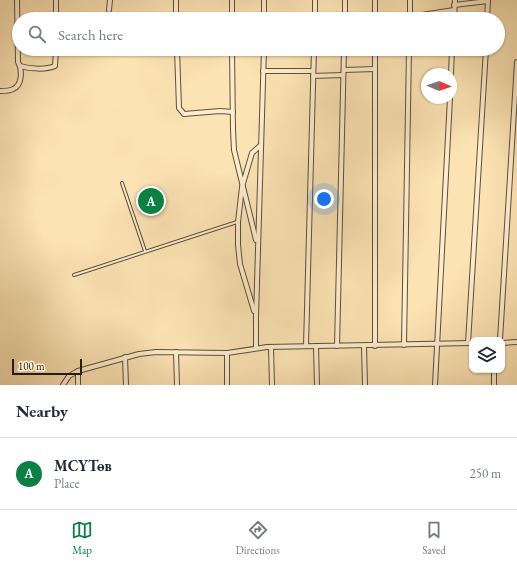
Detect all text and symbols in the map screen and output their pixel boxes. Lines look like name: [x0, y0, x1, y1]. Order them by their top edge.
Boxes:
search box: [12, 12, 505, 56]
icon: search: [26, 23, 48, 45]
text: Search here: [58, 25, 123, 44]
north arrow: [421, 68, 457, 104]
pin: A: [138, 186, 164, 216]
your location: [314, 189, 334, 209]
map controls: [469, 337, 505, 373]
button: layers: [469, 337, 505, 373]
scale bar: [12, 357, 82, 376]
text: 100 m: [18, 359, 45, 373]
text: Nearby: [16, 400, 68, 422]
text: МСҮТөв: [54, 456, 112, 475]
text: A: [24, 465, 34, 482]
text: 250 m: [470, 465, 501, 482]
text: Place: [54, 475, 80, 492]
tab: Map: [71, 519, 93, 557]
tab: Directions: [236, 519, 280, 557]
tab: Saved: [422, 519, 446, 557]

